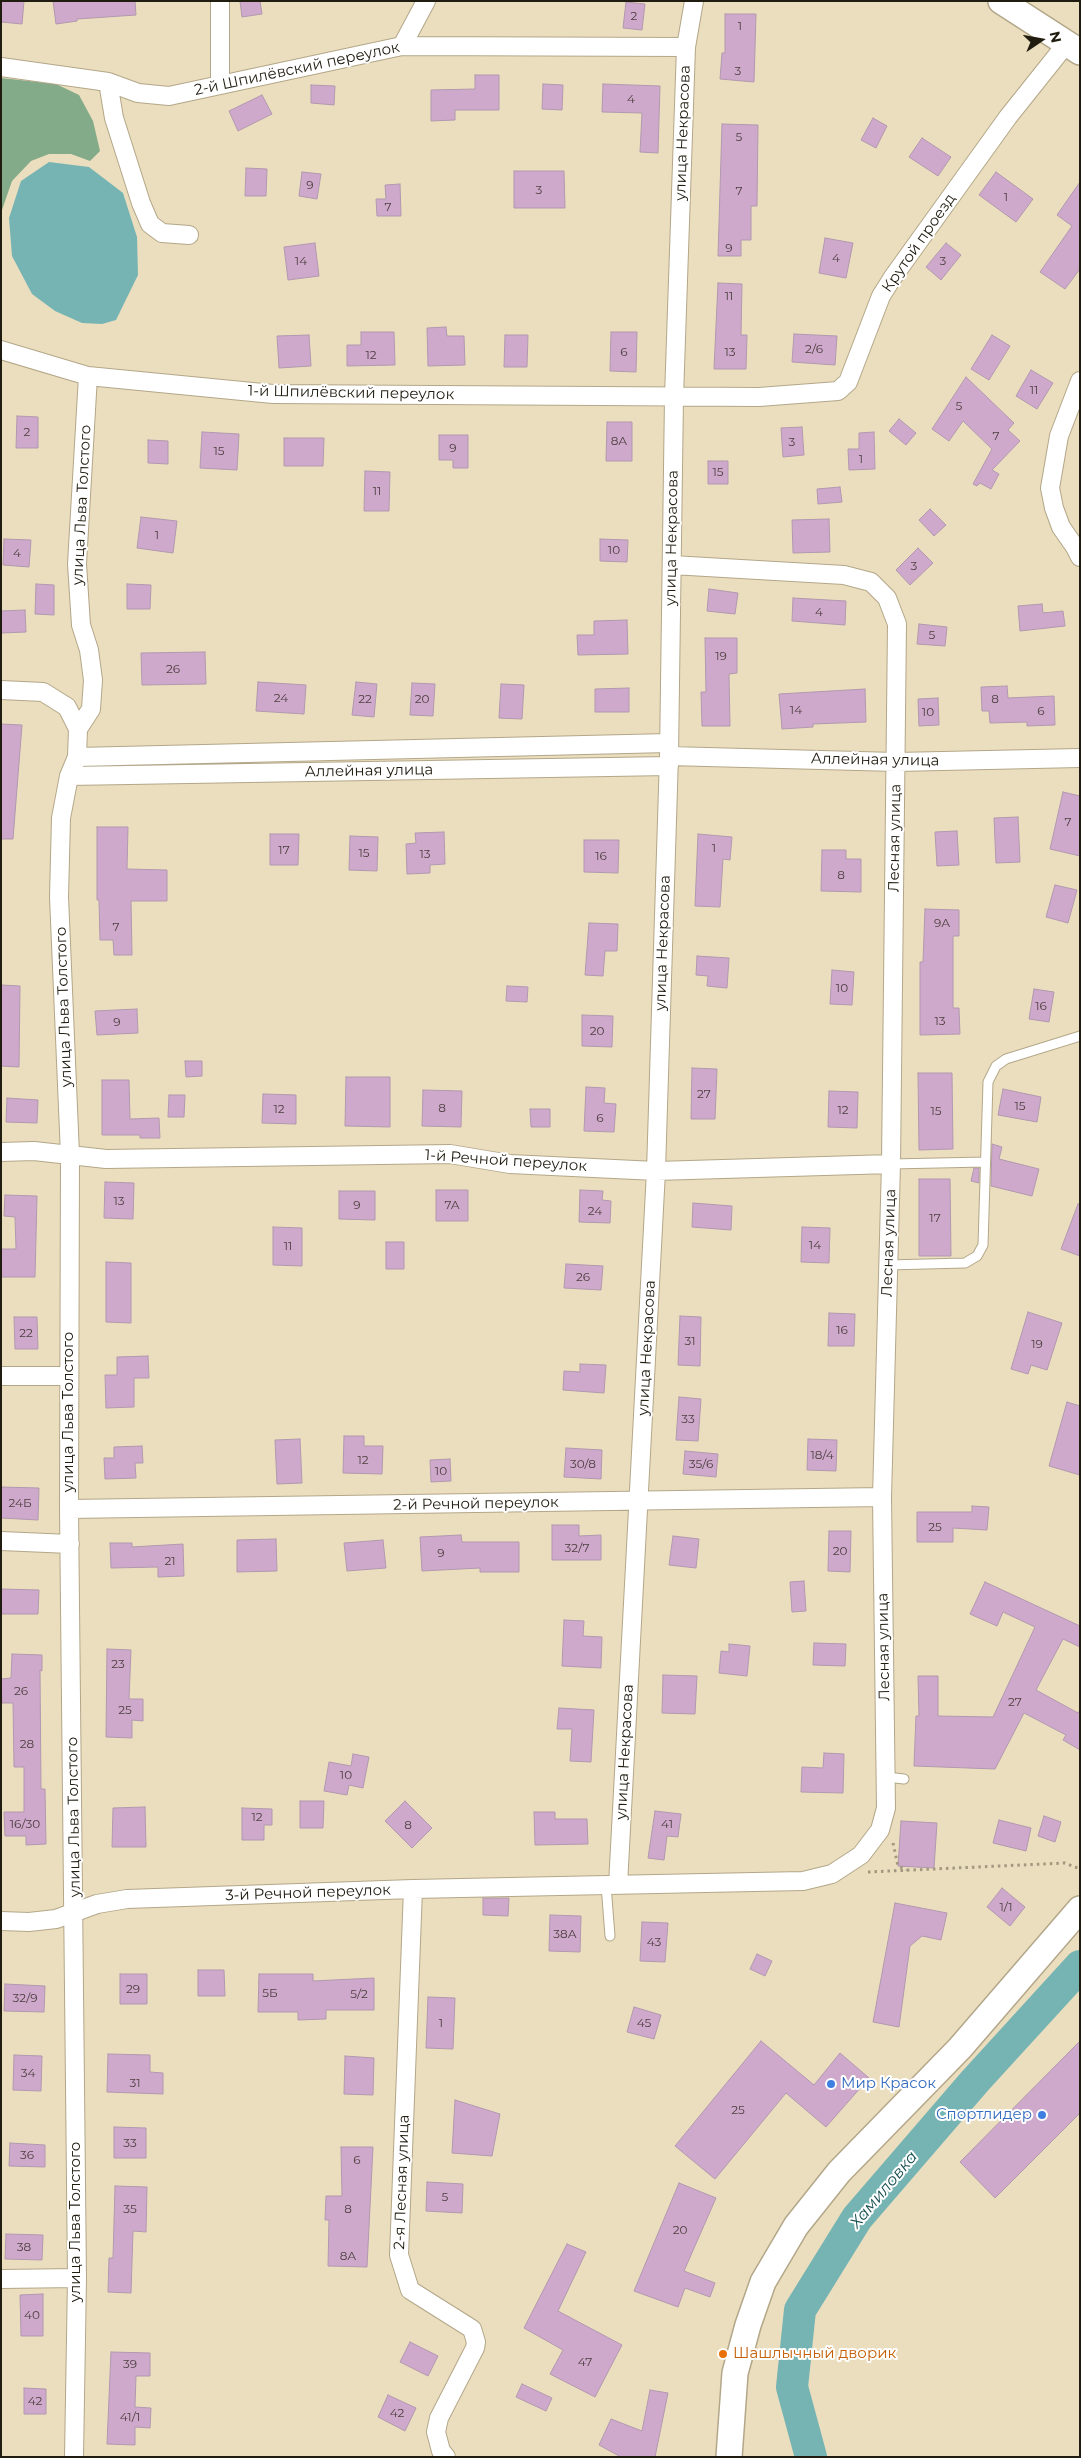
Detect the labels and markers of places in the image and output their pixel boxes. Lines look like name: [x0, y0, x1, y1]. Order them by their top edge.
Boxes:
place label: Мир Красок: [841, 2075, 936, 2093]
marker: Мир Красок: [825, 2078, 837, 2090]
place label: Спортлидер: [936, 2106, 1032, 2124]
marker: Спортлидер: [1036, 2109, 1048, 2121]
place label: Шашлычный дворик: [733, 2345, 896, 2363]
marker: Шашлычный дворик: [717, 2348, 729, 2360]

